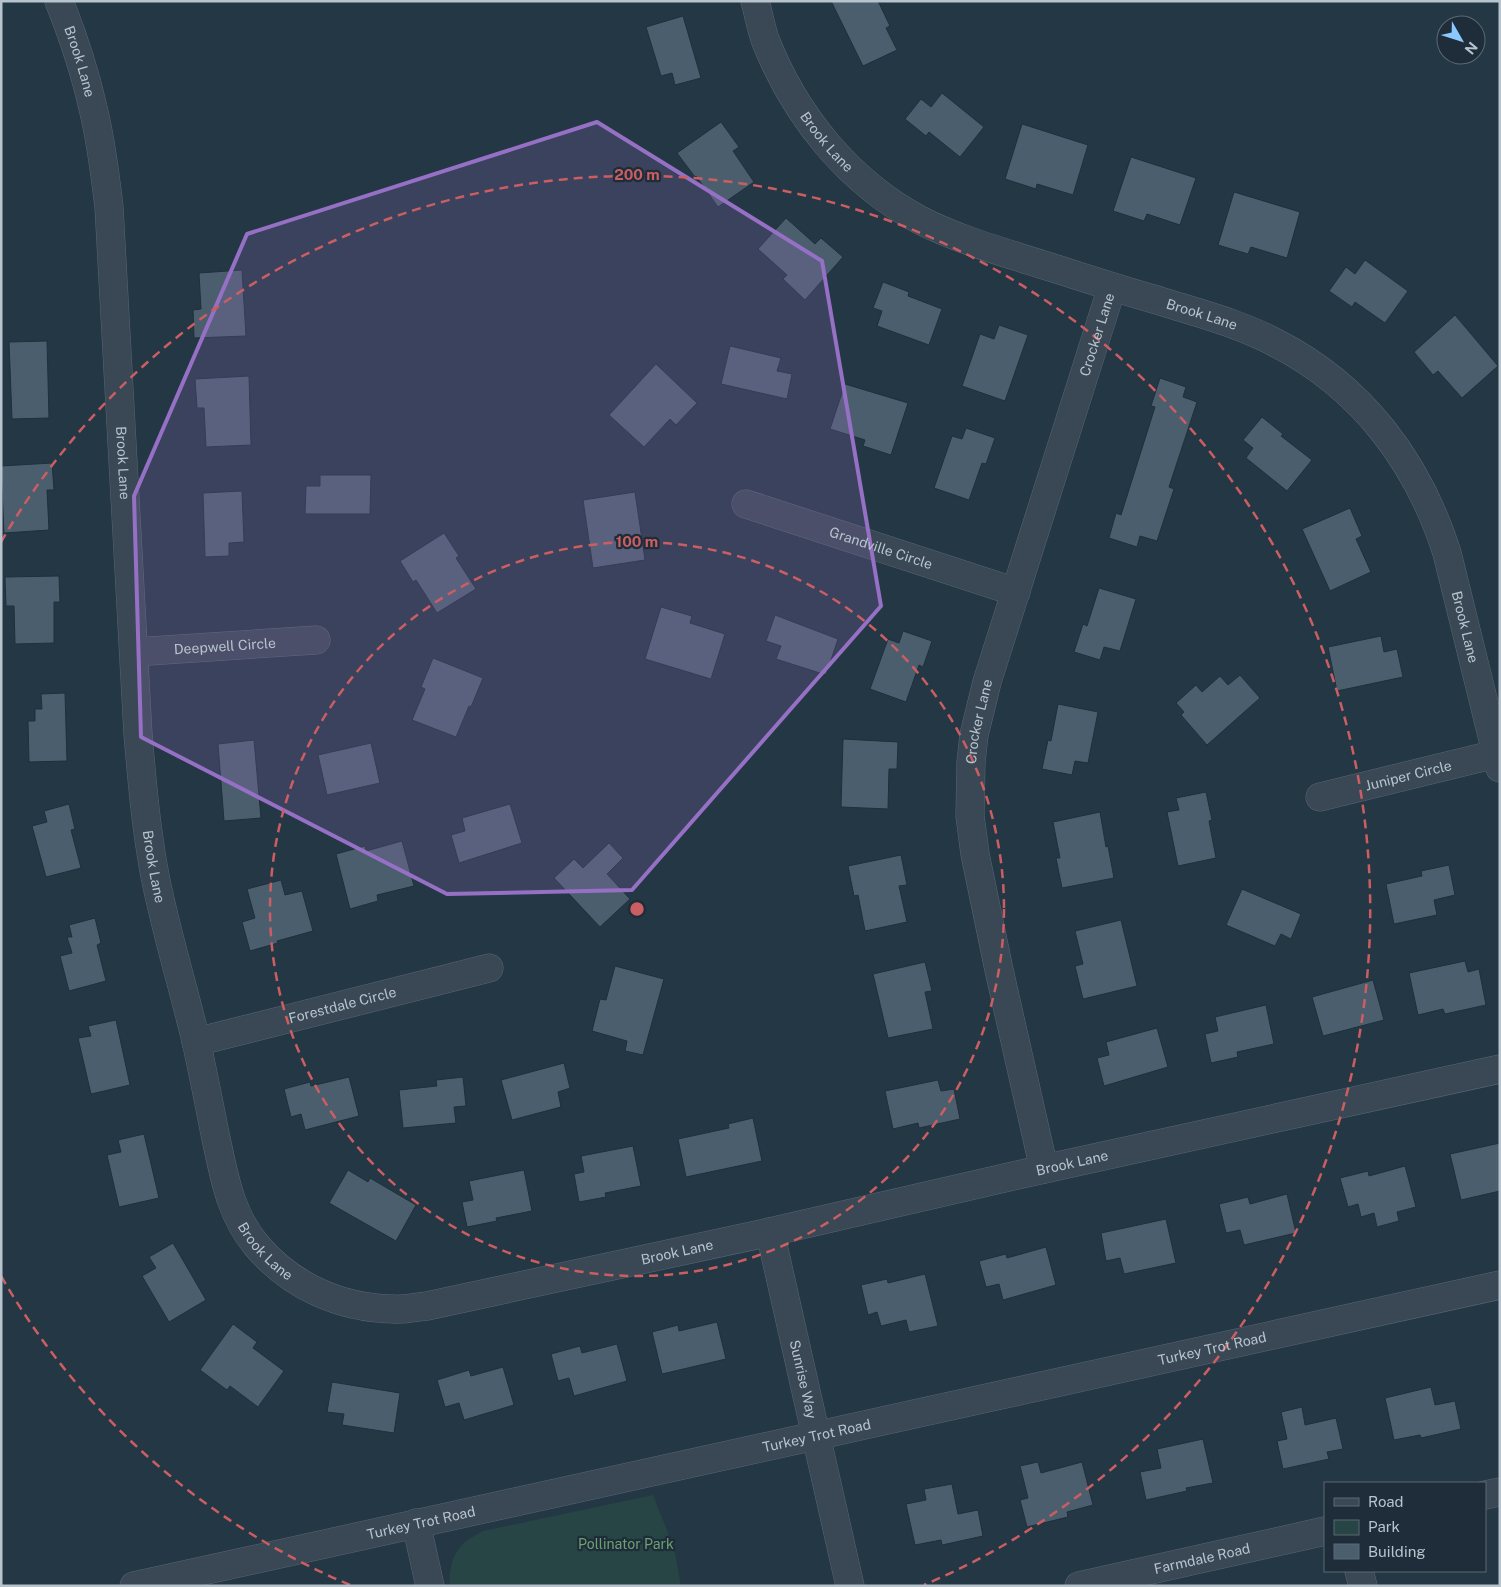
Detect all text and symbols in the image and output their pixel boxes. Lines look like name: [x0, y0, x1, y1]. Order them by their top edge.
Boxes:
north arrow: [1436, 15, 1486, 65]
street label: Brook Lane: [61, 24, 98, 99]
text: N: [1461, 39, 1481, 57]
street label: Brook Lane: [797, 109, 856, 175]
text: 200 m: [614, 166, 660, 183]
street label: Crocker Lane: [1076, 291, 1118, 378]
street label: Brook Lane: [1164, 295, 1240, 333]
street label: Brook Lane: [113, 426, 133, 500]
street label: Grandville Circle: [827, 524, 935, 572]
text: 100 m: [616, 533, 658, 550]
street label: Brook Lane: [1449, 589, 1482, 665]
street label: Deepwell Circle: [173, 635, 276, 657]
street label: Crocker Lane: [963, 677, 995, 765]
street label: Juniper Circle: [1364, 757, 1453, 794]
street label: Brook Lane: [140, 829, 168, 904]
centre of rings: [628, 900, 646, 918]
street label: Forestdale Circle: [287, 984, 398, 1026]
street label: Brook Lane: [1034, 1147, 1110, 1179]
street label: Brook Lane: [235, 1219, 296, 1283]
street label: Brook Lane: [639, 1236, 715, 1268]
street label: Turkey Trot Road: [1157, 1329, 1268, 1368]
street label: Sunrise Way: [787, 1338, 820, 1421]
street label: Turkey Trot Road: [761, 1416, 872, 1455]
legend: [1324, 1482, 1486, 1572]
text: Road: [1368, 1493, 1404, 1510]
street label: Turkey Trot Road: [365, 1503, 477, 1542]
text: Park: [1368, 1518, 1400, 1535]
park label: Pollinator Park: [578, 1536, 674, 1552]
street label: Farmdale Road: [1152, 1540, 1252, 1577]
text: Building: [1368, 1543, 1426, 1560]

